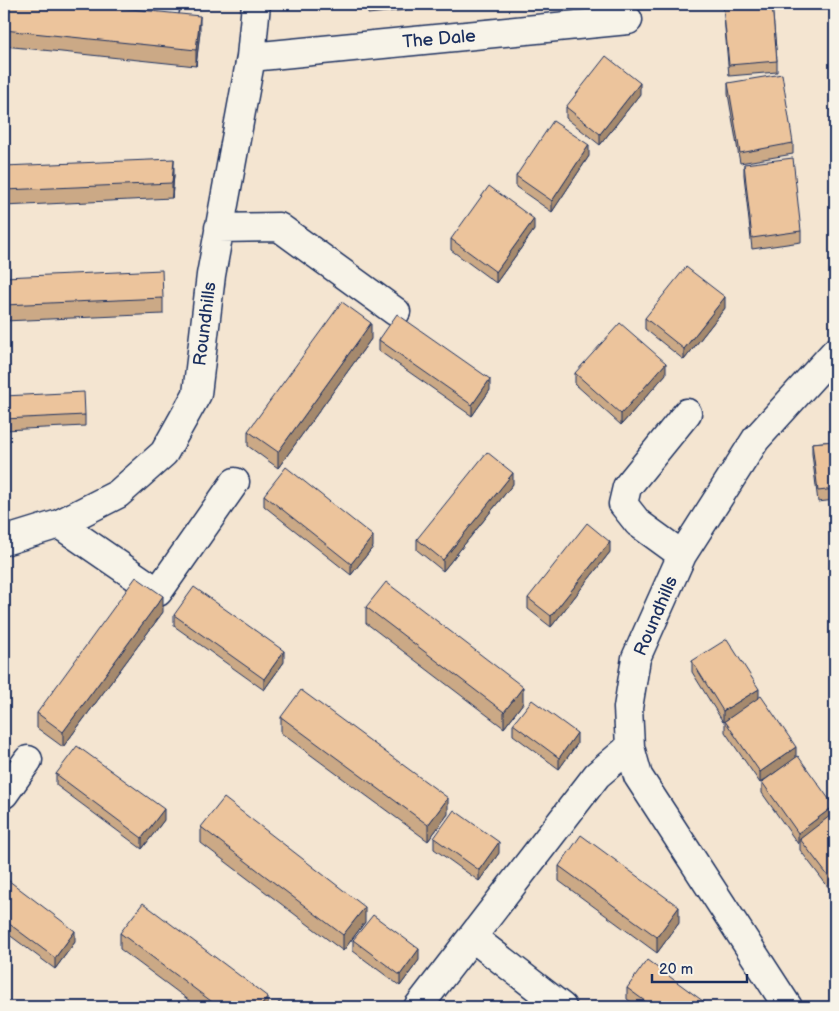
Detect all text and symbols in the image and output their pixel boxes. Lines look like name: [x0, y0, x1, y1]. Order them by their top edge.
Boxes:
street label: The Dale: [401, 25, 477, 53]
street label: Roundhills: [189, 281, 221, 367]
street label: Roundhills: [630, 573, 682, 659]
scale bar: [652, 951, 746, 983]
text: 20 m: [659, 960, 693, 979]

